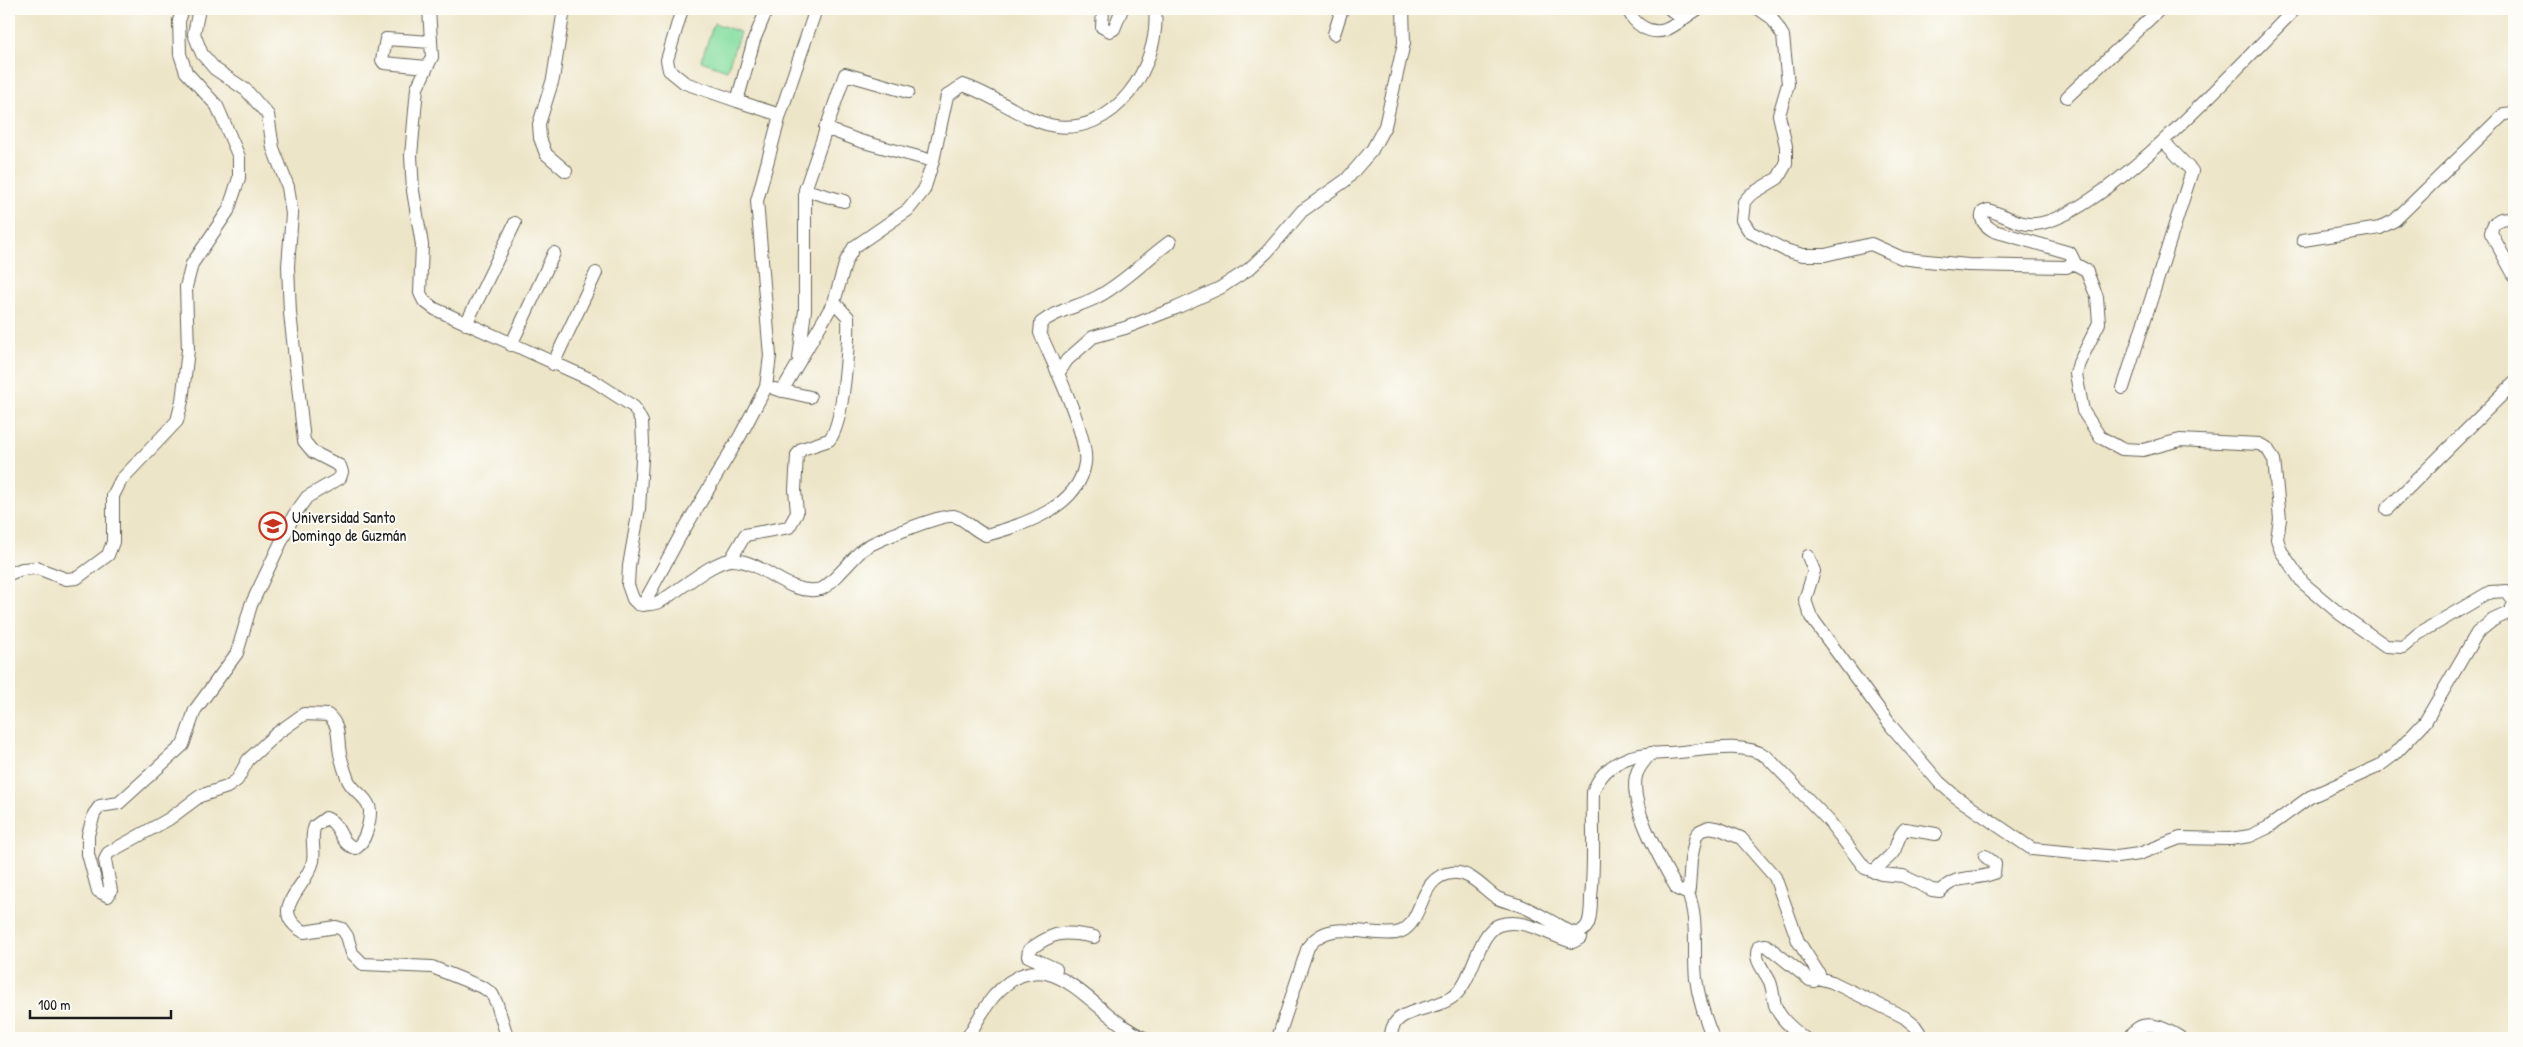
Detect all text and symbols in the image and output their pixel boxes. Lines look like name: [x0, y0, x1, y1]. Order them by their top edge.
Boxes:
place label: Universidad Santo Domingo de Guzmán: [292, 506, 407, 546]
school or university icon: Universidad Santo Domingo de Guzmán: [258, 511, 288, 541]
scale bar: [30, 987, 171, 1019]
text: 100 m: [38, 994, 71, 1015]

